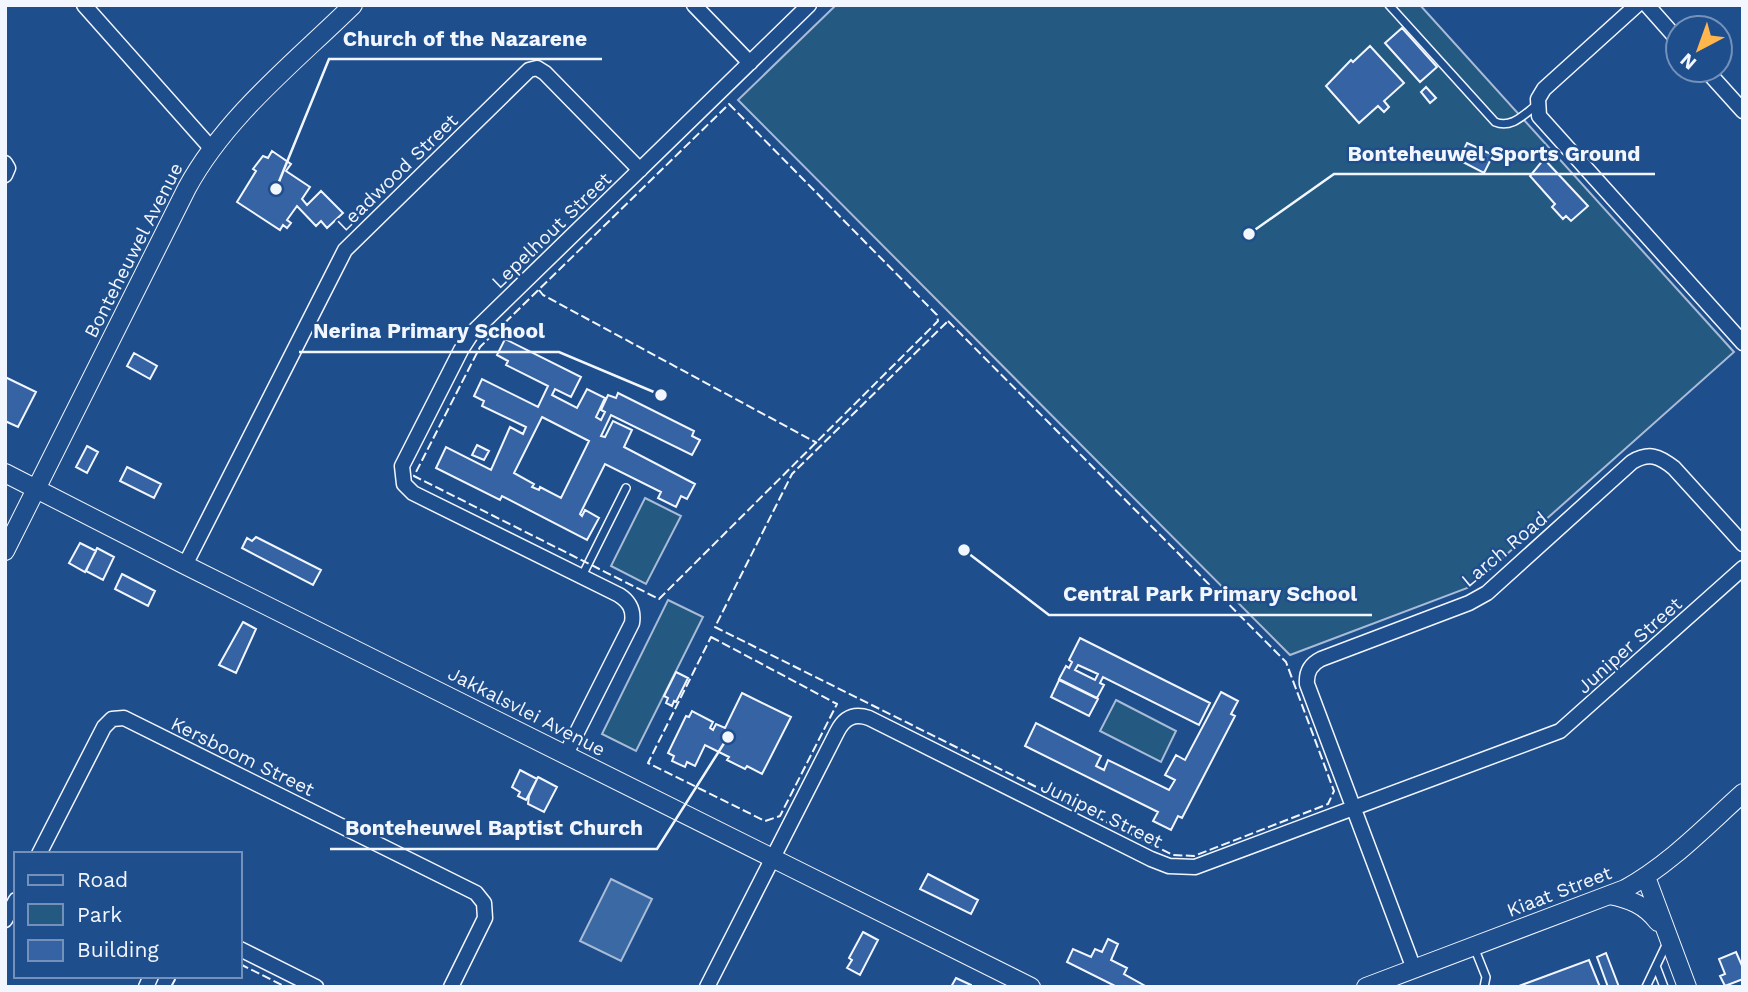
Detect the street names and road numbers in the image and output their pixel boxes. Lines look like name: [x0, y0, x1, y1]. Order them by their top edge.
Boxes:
street label: Leadwood Street: [332, 109, 462, 236]
street label: Bonteheuwel Avenue: [79, 159, 188, 342]
street label: Lepelhout Street: [487, 167, 616, 293]
street label: Larch Road: [1457, 507, 1552, 592]
street label: Juniper Street: [1572, 592, 1686, 698]
street label: Jakkalsvlei Avenue: [444, 662, 609, 761]
street label: Kersboom Street: [167, 712, 318, 801]
street label: Juniper Street: [1037, 774, 1167, 853]
street label: Kiaat Street: [1504, 861, 1615, 922]

